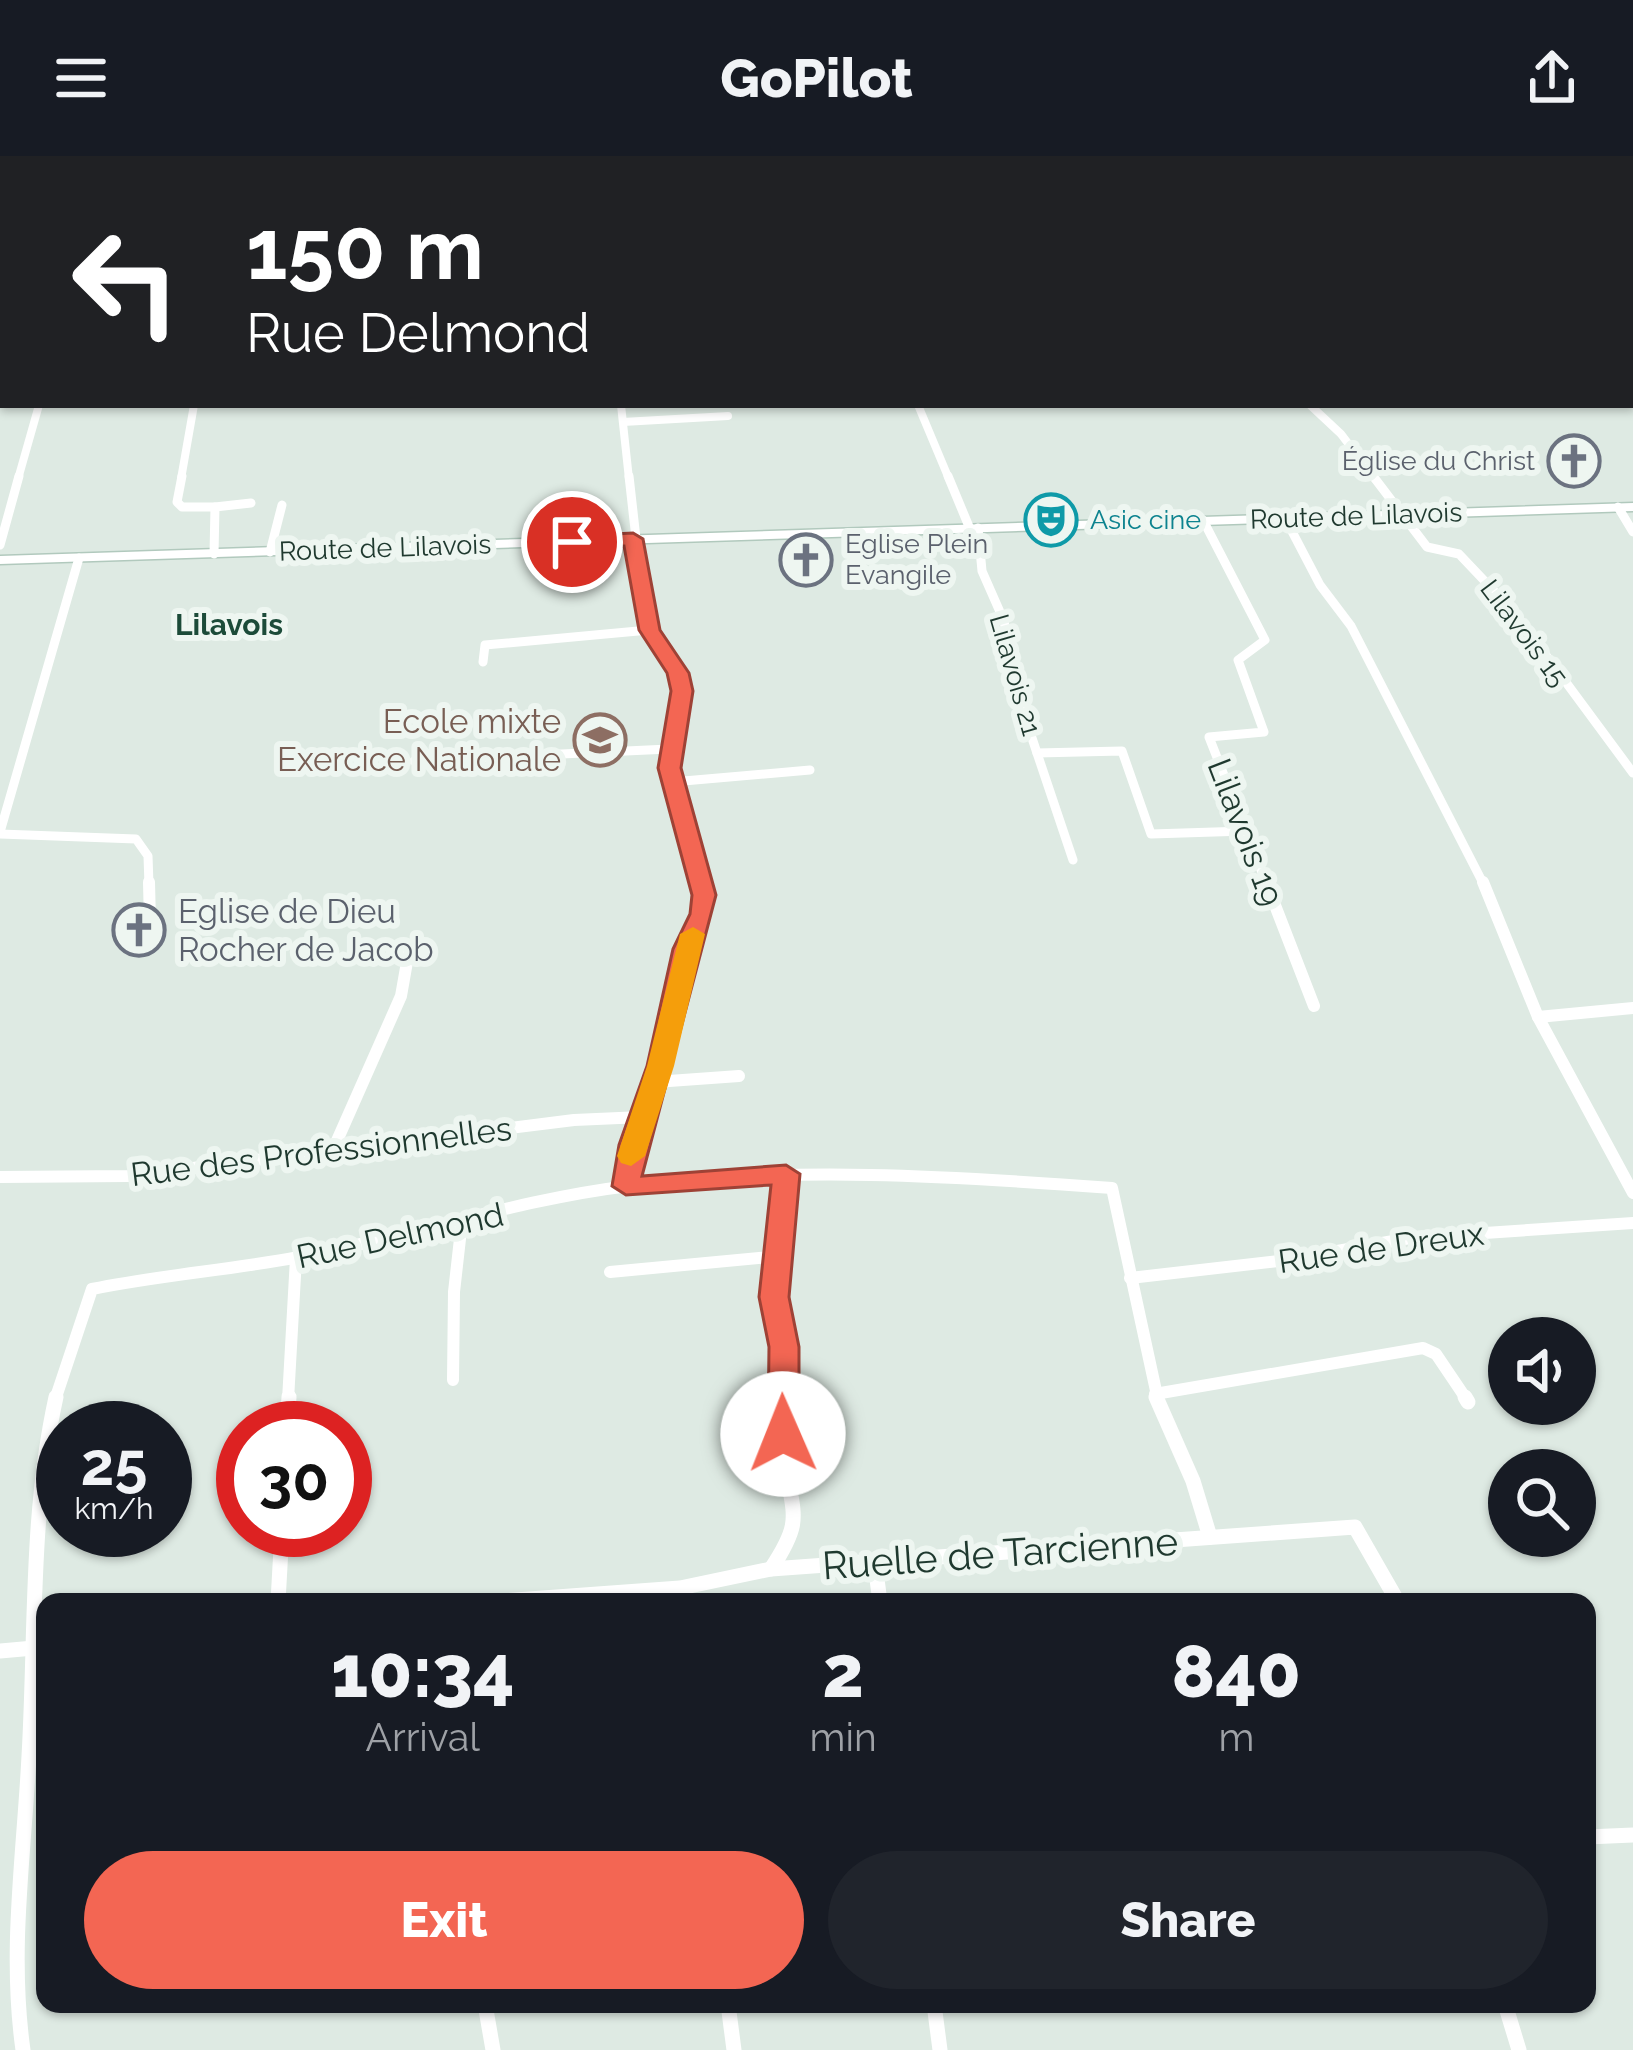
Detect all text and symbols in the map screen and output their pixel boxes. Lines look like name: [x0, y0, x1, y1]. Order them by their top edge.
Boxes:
icon: menu: [48, 45, 114, 111]
icon: share: [1519, 45, 1585, 111]
text: GoPilot: [720, 46, 913, 110]
text: 150 m: [246, 200, 484, 299]
icon: left: [48, 204, 204, 360]
text: Rue Delmond: [246, 301, 590, 365]
church icon: Église du Christ: [1546, 433, 1602, 489]
place label: Église du Christ: [1342, 445, 1535, 476]
pin: [521, 491, 623, 593]
theatre icon: Asic cine: [1023, 492, 1079, 548]
street label: Route de Lilavois: [1249, 496, 1463, 535]
place label: Asic cine: [1090, 504, 1201, 535]
icon: arrive: [539, 509, 605, 575]
street label: Route de Lilavois: [278, 528, 492, 567]
place label: Eglise Plein Evangile: [845, 528, 988, 590]
church icon: Eglise Plein Evangile: [778, 532, 834, 588]
street label: Lilavois 15: [1474, 573, 1574, 692]
district label: Lilavois: [175, 607, 283, 642]
street label: Lilavois 21: [983, 611, 1048, 739]
place label: Ecole mixte Exercice Nationale: [277, 702, 561, 779]
school or university icon: Ecole mixte Exercice Nationale: [572, 712, 628, 768]
street label: Lilavois 19: [1200, 753, 1291, 911]
place label: Eglise de Dieu Rocher de Jacob: [178, 892, 434, 969]
church icon: Eglise de Dieu Rocher de Jacob: [111, 902, 167, 958]
street label: Rue des Professionnelles: [128, 1109, 514, 1194]
street label: Rue Delmond: [293, 1195, 507, 1276]
street label: Rue de Dreux: [1276, 1214, 1487, 1281]
map controls: [1488, 1317, 1596, 1557]
button: sound: [1488, 1317, 1596, 1425]
position arrow: [720, 1371, 846, 1497]
speed limit sign: 30: [216, 1401, 372, 1557]
text: 25: [80, 1429, 148, 1499]
button: search: [1488, 1449, 1596, 1557]
text: km/h: [74, 1491, 154, 1526]
street label: Ruelle de Tarcienne: [821, 1518, 1179, 1588]
text: 10:34: [331, 1629, 515, 1714]
text: 2: [822, 1629, 864, 1714]
text: 840: [1172, 1629, 1301, 1714]
text: Arrival: [366, 1714, 480, 1760]
text: min: [810, 1714, 877, 1760]
text: m: [1218, 1714, 1254, 1760]
button: Exit: [84, 1851, 804, 1989]
button: Share: [828, 1851, 1548, 1989]

